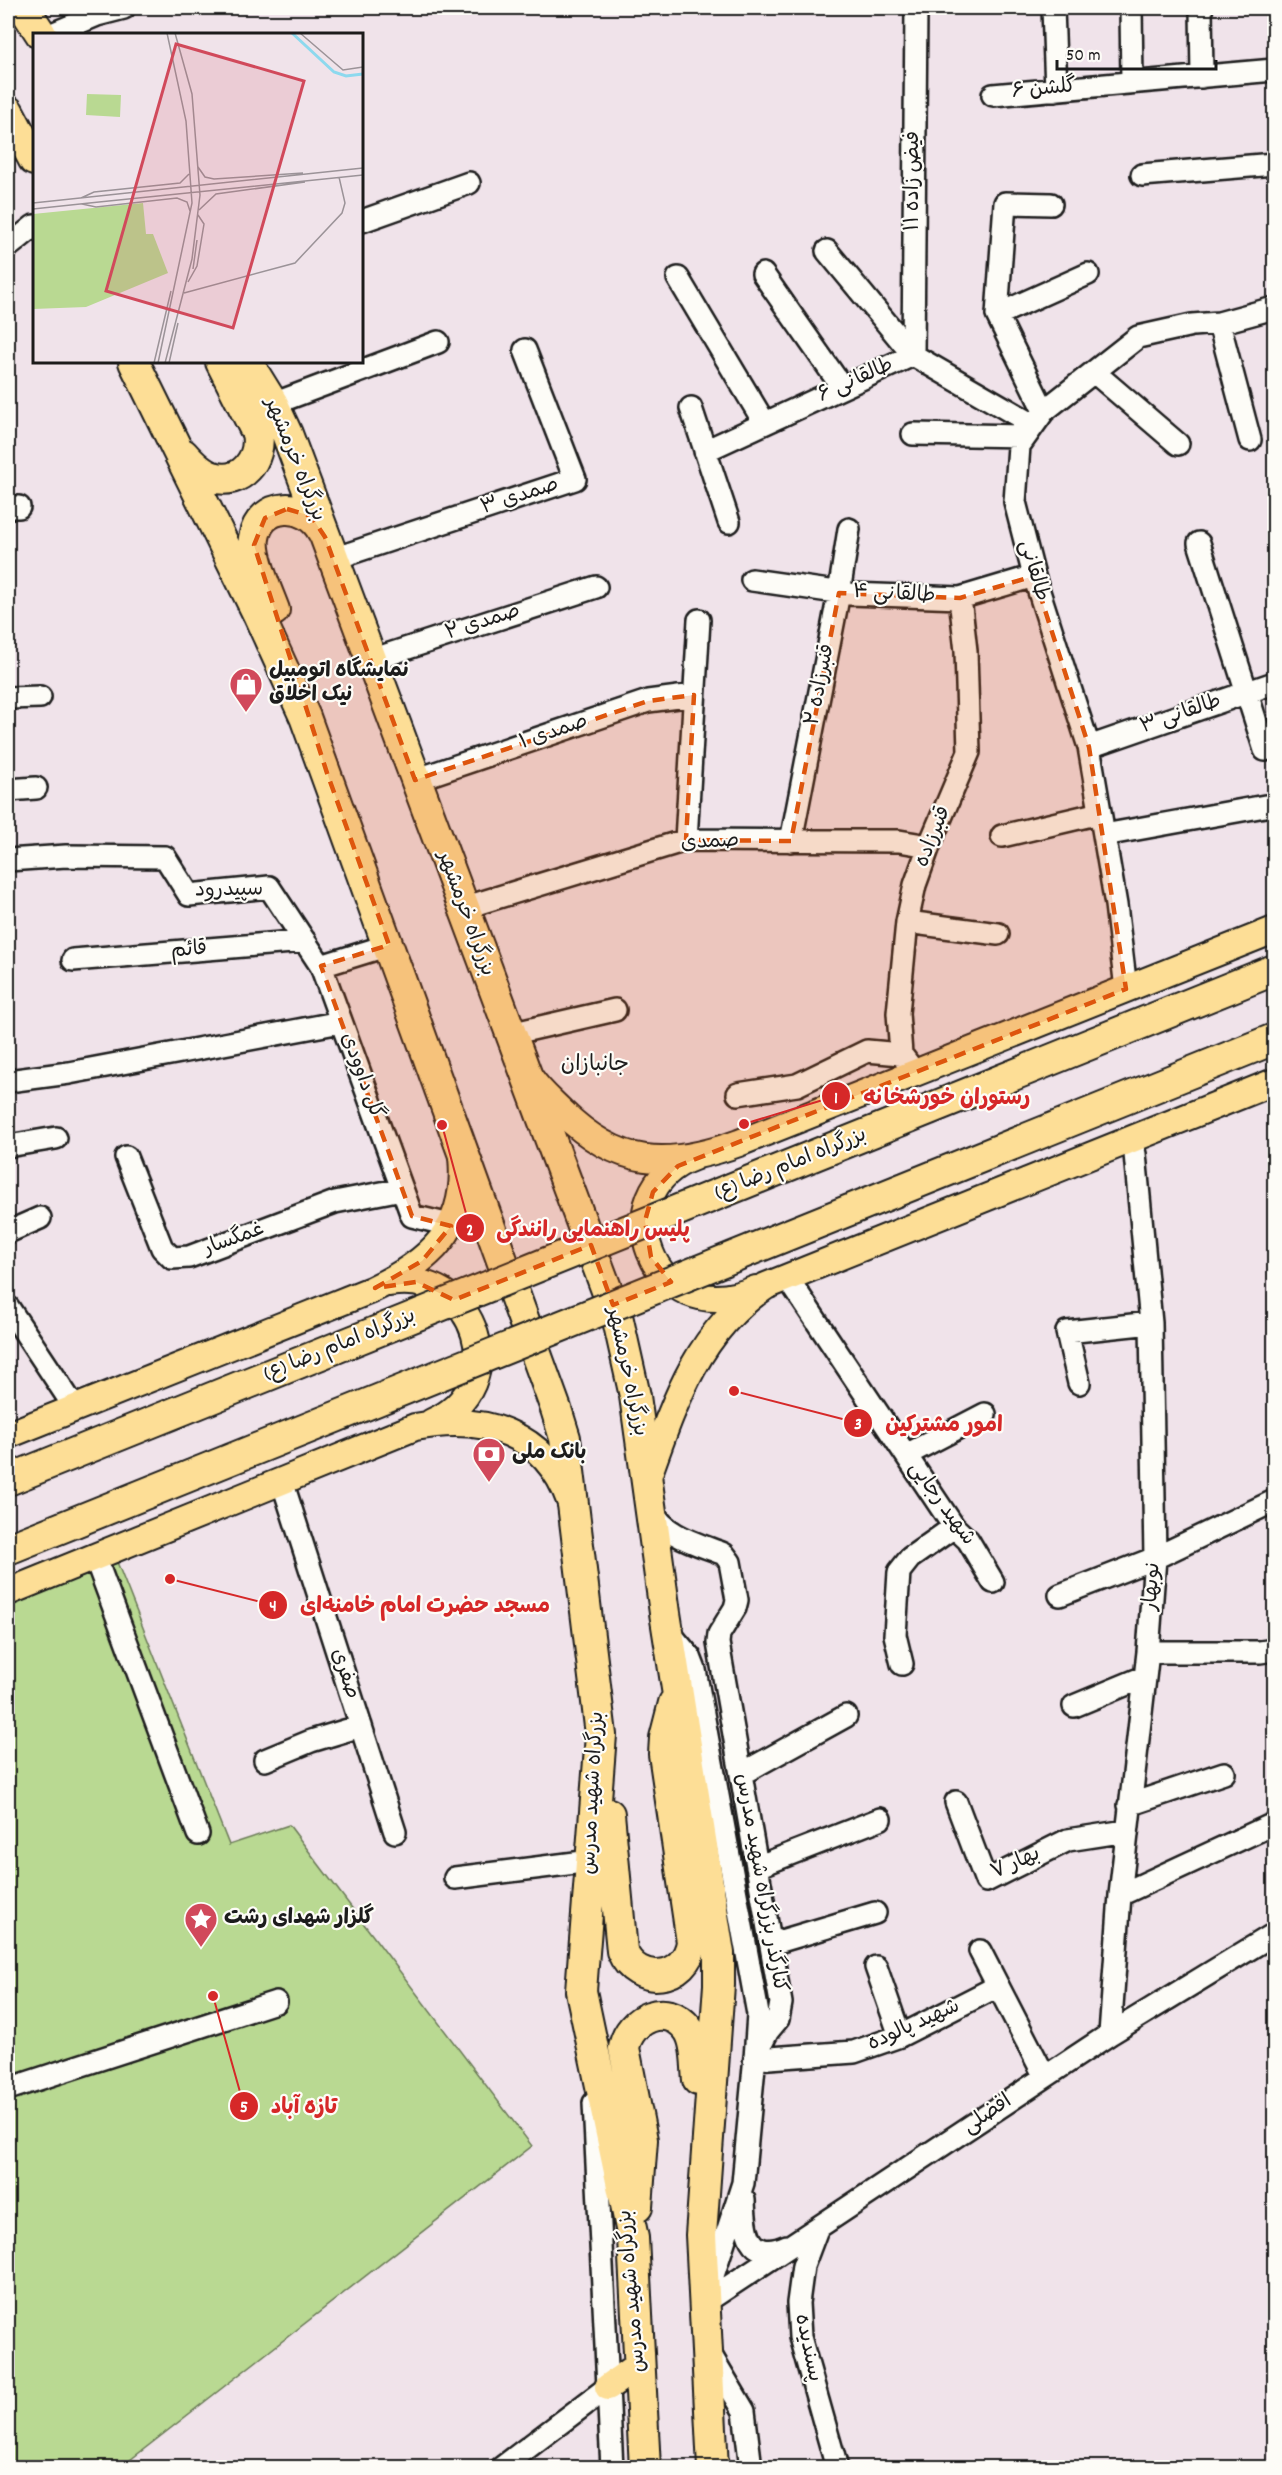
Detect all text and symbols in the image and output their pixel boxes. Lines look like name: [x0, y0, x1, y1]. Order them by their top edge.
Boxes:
inset map: [33, 33, 363, 363]
scale bar: [1057, 33, 1216, 71]
text: 50 m: [1066, 44, 1101, 69]
street label: گلشن ۶: [1011, 72, 1077, 108]
street label: فیض زاده ۱۱: [899, 131, 929, 231]
street label: طالقانی ۶: [813, 351, 899, 411]
street label: بزرگراه خرمشهر: [255, 392, 332, 526]
street label: صمدی ۳: [477, 470, 563, 524]
street label: طالقانی: [1010, 537, 1056, 605]
street label: طالقانی ۴: [852, 578, 936, 612]
street label: صمدی ۲: [442, 597, 524, 649]
street label: قنبرزاده ۲: [798, 642, 844, 728]
place label: نمایشگاه اتومبیل نیک اخلاق: [269, 656, 409, 711]
shop icon: نمایشگاه اتومبیل نیک اخلاق: [228, 666, 264, 713]
street label: طالقانی ۳: [1136, 687, 1226, 743]
street label: صمدی ۱: [516, 707, 592, 759]
street label: قنبرزاده: [908, 802, 960, 872]
street label: صمدی: [680, 826, 740, 860]
street label: بزرگراه خرمشهر: [428, 845, 501, 981]
street label: سپیدرود: [195, 875, 263, 907]
street label: قائم: [169, 934, 209, 968]
street label: گل داوودی: [332, 1029, 390, 1123]
district label: جانبازان: [561, 1050, 629, 1081]
callout: رستوران خورشخانه: [821, 1076, 1042, 1116]
text: رستوران خورشخانه: [864, 1084, 1030, 1115]
text: 1: [834, 1087, 838, 1112]
street label: بزرگراه امام رضا (ع): [711, 1121, 871, 1209]
callout: پلیس راهنمایی رانندگی: [455, 1208, 702, 1248]
street label: غمگسار: [198, 1215, 269, 1265]
text: پلیس راهنمایی رانندگی: [496, 1215, 690, 1247]
text: 2: [466, 1219, 474, 1244]
street label: بزرگراه امام رضا (ع): [260, 1302, 420, 1390]
street label: بزرگراه خرمشهر: [597, 1303, 654, 1439]
callout: امور مشترکین: [843, 1403, 1015, 1443]
text: امور مشترکین: [885, 1411, 1003, 1442]
text: 3: [854, 1413, 862, 1438]
bank icon: بانک ملی: [471, 1436, 507, 1483]
place label: بانک ملی: [512, 1439, 586, 1469]
street label: شهید رجایی: [900, 1456, 982, 1552]
street label: نوبهار: [1136, 1562, 1170, 1613]
callout: مسجد حضرت امام خامنه‌ای: [258, 1585, 562, 1625]
text: مسجد حضرت امام خامنه‌ای: [300, 1592, 550, 1623]
text: 4: [269, 1595, 277, 1620]
street label: صفری: [322, 1645, 366, 1703]
street label: بزرگراه شهید مدرس: [575, 1711, 613, 1875]
street label: کنارگذر بزرگراه شهید مدرس: [726, 1771, 794, 1995]
street label: بهار ۷: [986, 1840, 1046, 1888]
place icon: گلزار شهدای رشت: [183, 1901, 219, 1948]
place label: گلزار شهدای رشت: [224, 1903, 375, 1934]
street label: شهید پالوده: [863, 1992, 965, 2060]
callout: تازه آباد: [229, 2086, 349, 2126]
street label: افضلی: [957, 2088, 1019, 2142]
text: تازه آباد: [271, 2093, 338, 2124]
text: 5: [240, 2096, 248, 2121]
street label: بزرگراه شهید مدرس: [611, 2208, 655, 2374]
street label: پسندیده: [785, 2311, 829, 2385]

